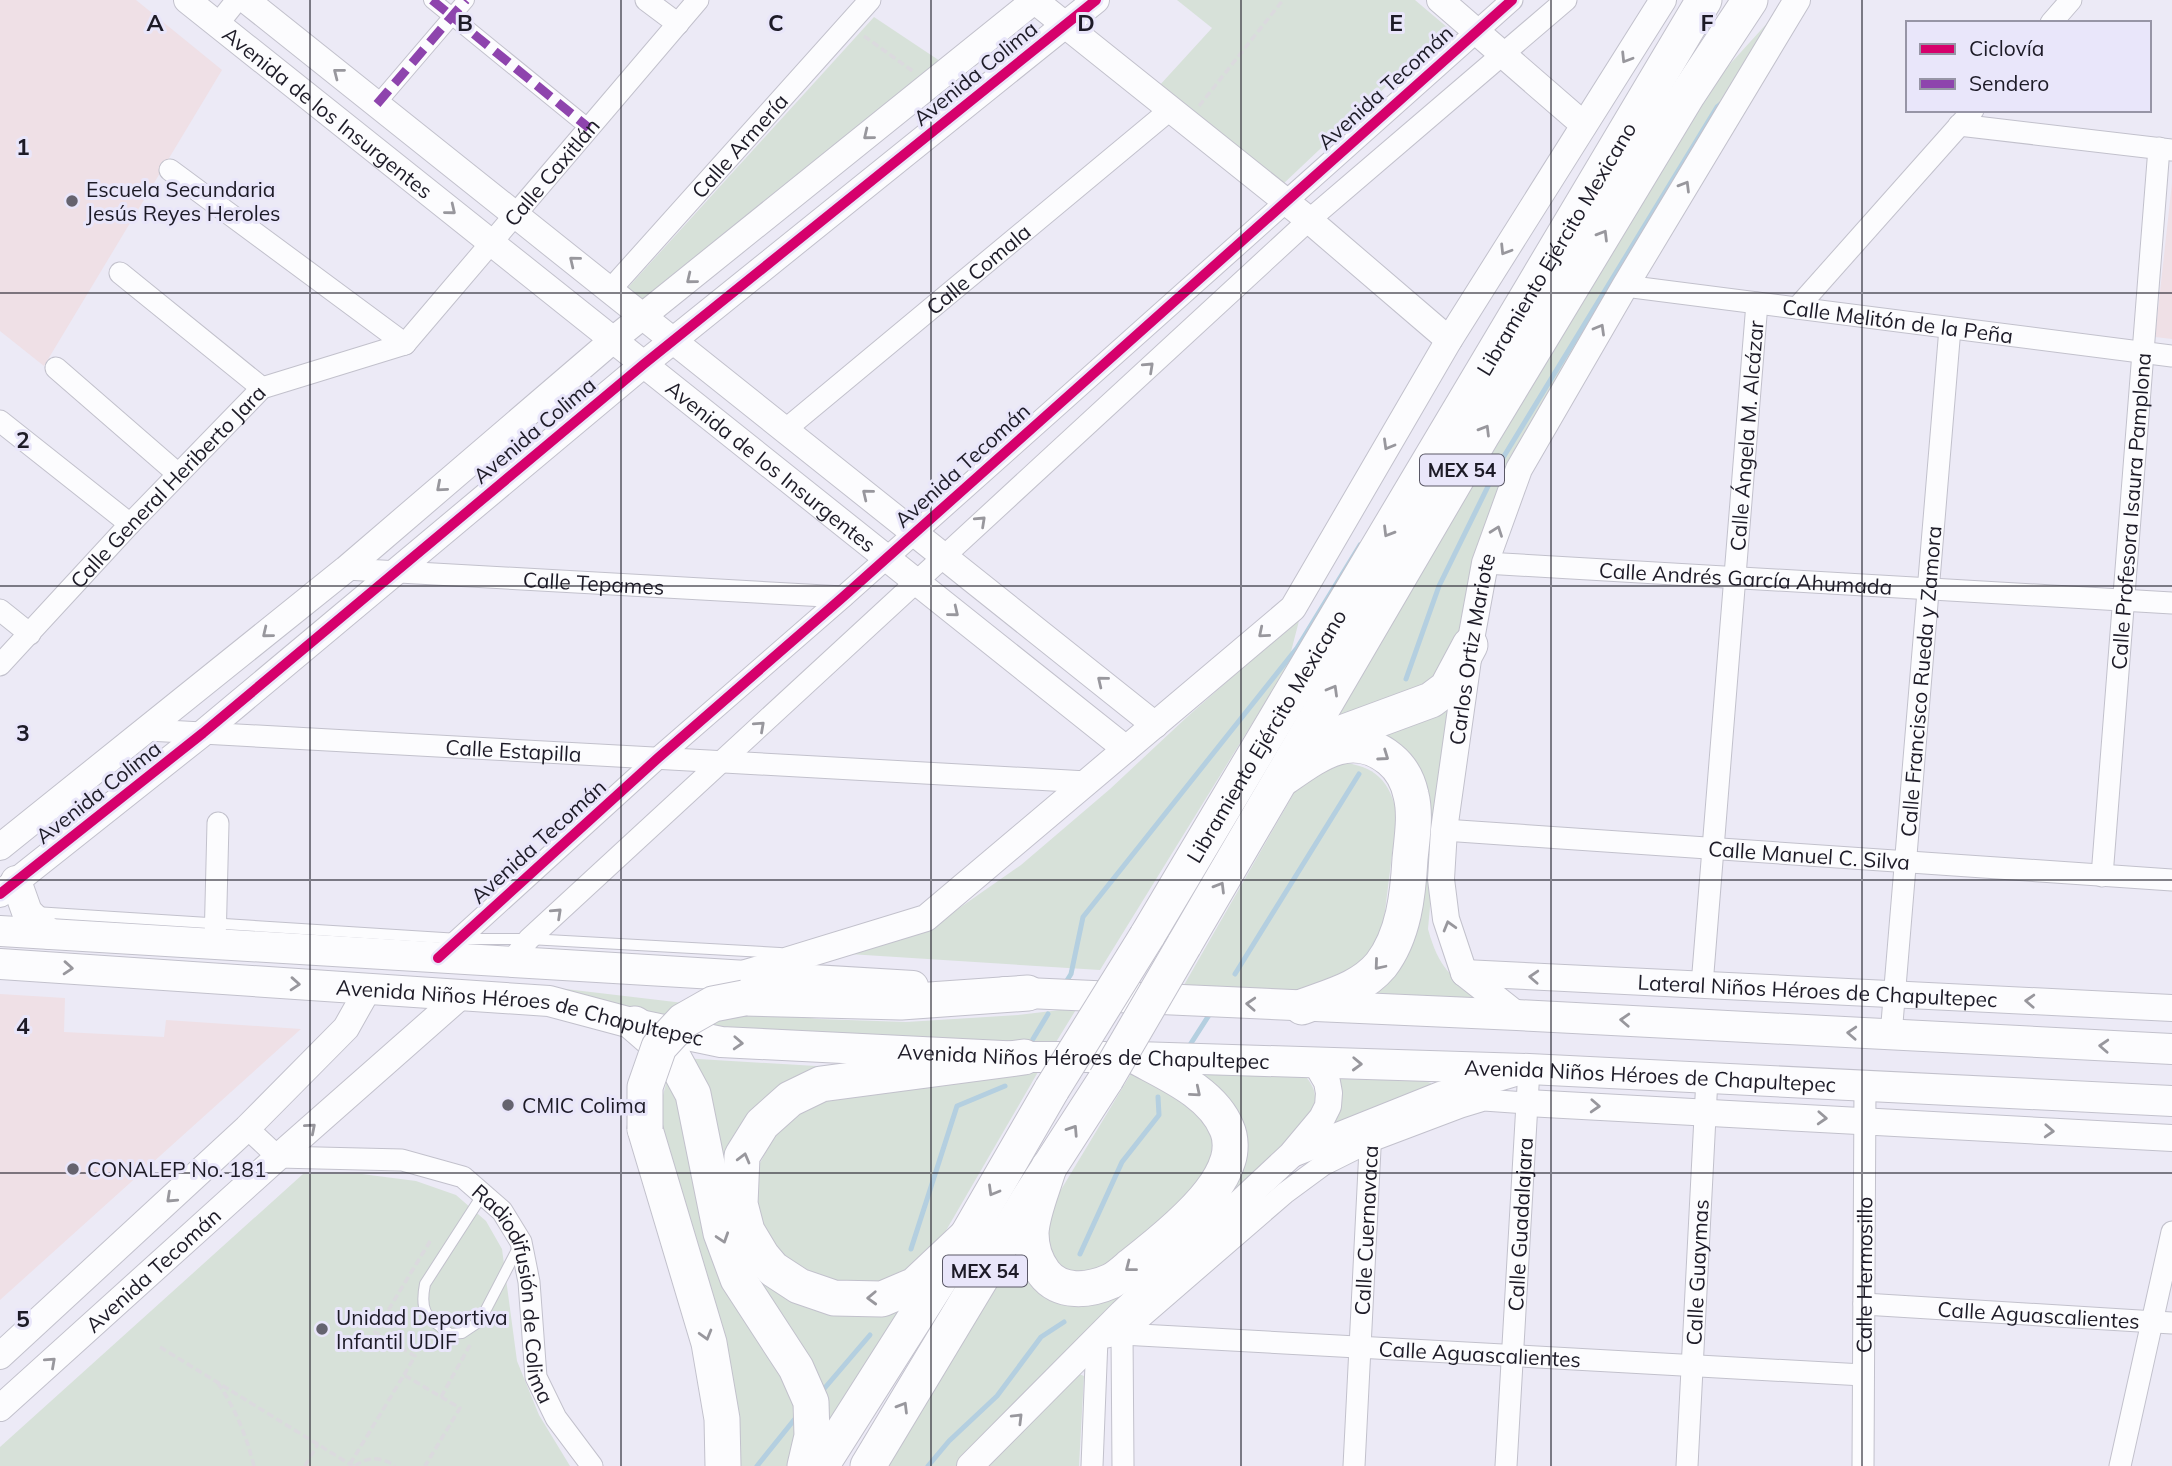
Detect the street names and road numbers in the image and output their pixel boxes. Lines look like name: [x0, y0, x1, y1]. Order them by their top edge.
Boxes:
street label: Avenida Colima: [908, 15, 1042, 131]
street label: Avenida Tecomán: [1312, 19, 1458, 155]
street label: Avenida de los Insurgentes: [218, 21, 438, 204]
street label: Calle Armería: [686, 88, 793, 203]
street label: Calle Caxitlán: [498, 113, 605, 231]
street label: Libramiento Ejército Mexicano: [1471, 117, 1642, 380]
street label: Calle Comala: [921, 218, 1036, 320]
street label: Calle Melitón de la Peña: [1781, 293, 2015, 349]
street label: Calle Ángela M. Alcázar: [1724, 319, 1769, 552]
street label: Calle Profesora Isaura Pamplona: [2105, 352, 2156, 671]
street label: Avenida Colima: [467, 371, 601, 489]
street label: Avenida de los Insurgentes: [661, 374, 881, 557]
street label: Calle General Heriberto Jara: [64, 379, 271, 594]
street label: Avenida Tecomán: [889, 397, 1035, 533]
road number: MEX 54: [1420, 454, 1504, 485]
street label: Calle Francisco Rueda y Zamora: [1895, 525, 1946, 838]
street label: Carlos Ortiz Mariote: [1443, 549, 1501, 747]
street label: Calle Andrés García Ahumada: [1598, 557, 1893, 600]
street label: Calle Tepames: [522, 566, 665, 600]
street label: Libramiento Ejército Mexicano: [1181, 604, 1352, 867]
street label: Calle Estapilla: [445, 733, 582, 767]
street label: Avenida Colima: [30, 735, 166, 849]
street label: Avenida Tecomán: [465, 773, 611, 909]
street label: Calle Manuel C. Silva: [1707, 835, 1911, 875]
street label: Lateral Niños Héroes de Chapultepec: [1637, 969, 1998, 1012]
street label: Avenida Niños Héroes de Chapultepec: [335, 974, 706, 1051]
street label: Avenida Niños Héroes de Chapultepec: [897, 1038, 1270, 1074]
street label: Avenida Niños Héroes de Chapultepec: [1464, 1054, 1837, 1097]
street label: Calle Guadalajara: [1502, 1137, 1538, 1312]
street label: Calle Cuernavaca: [1349, 1145, 1383, 1316]
street label: Radiodifusión de Colima: [467, 1178, 560, 1407]
street label: Calle Hermosillo: [1851, 1197, 1877, 1353]
street label: Calle Guaymas: [1680, 1199, 1714, 1346]
street label: Avenida Tecomán: [80, 1202, 226, 1338]
road number: MEX 54: [943, 1256, 1027, 1287]
street label: Calle Aguascalientes: [1937, 1296, 2141, 1334]
street label: Calle Aguascalientes: [1378, 1335, 1582, 1372]

